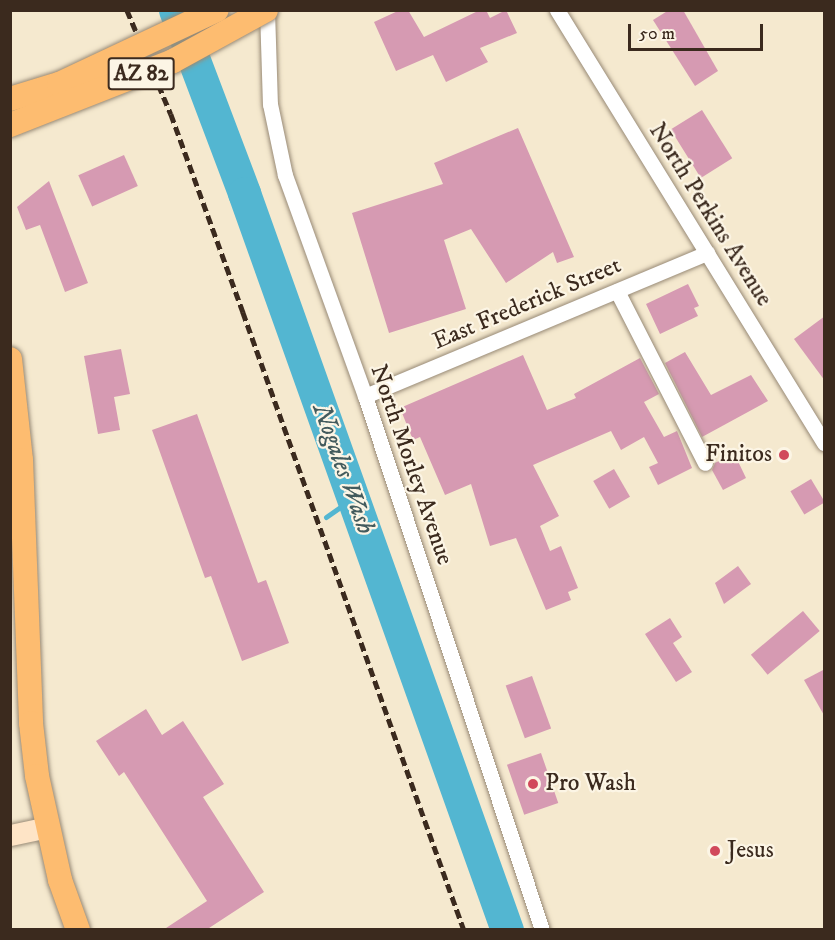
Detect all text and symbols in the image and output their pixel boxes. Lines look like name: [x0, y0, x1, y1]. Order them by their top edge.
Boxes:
scale bar: [631, 12, 766, 50]
text: 50 m: [639, 23, 675, 45]
road number: AZ 82: [106, 55, 176, 93]
street label: North Perkins Avenue: [642, 118, 778, 312]
street label: East Frederick Street: [429, 251, 625, 357]
street label: North Morley Avenue: [363, 361, 459, 569]
water label: Nogales Wash: [305, 399, 381, 539]
place label: Finitos: [705, 441, 772, 469]
marker: Finitos: [777, 448, 791, 462]
place label: Pro Wash: [545, 770, 636, 798]
marker: Pro Wash: [526, 777, 540, 791]
place label: Jesus: [727, 837, 774, 865]
marker: Jesus: [708, 844, 722, 858]

